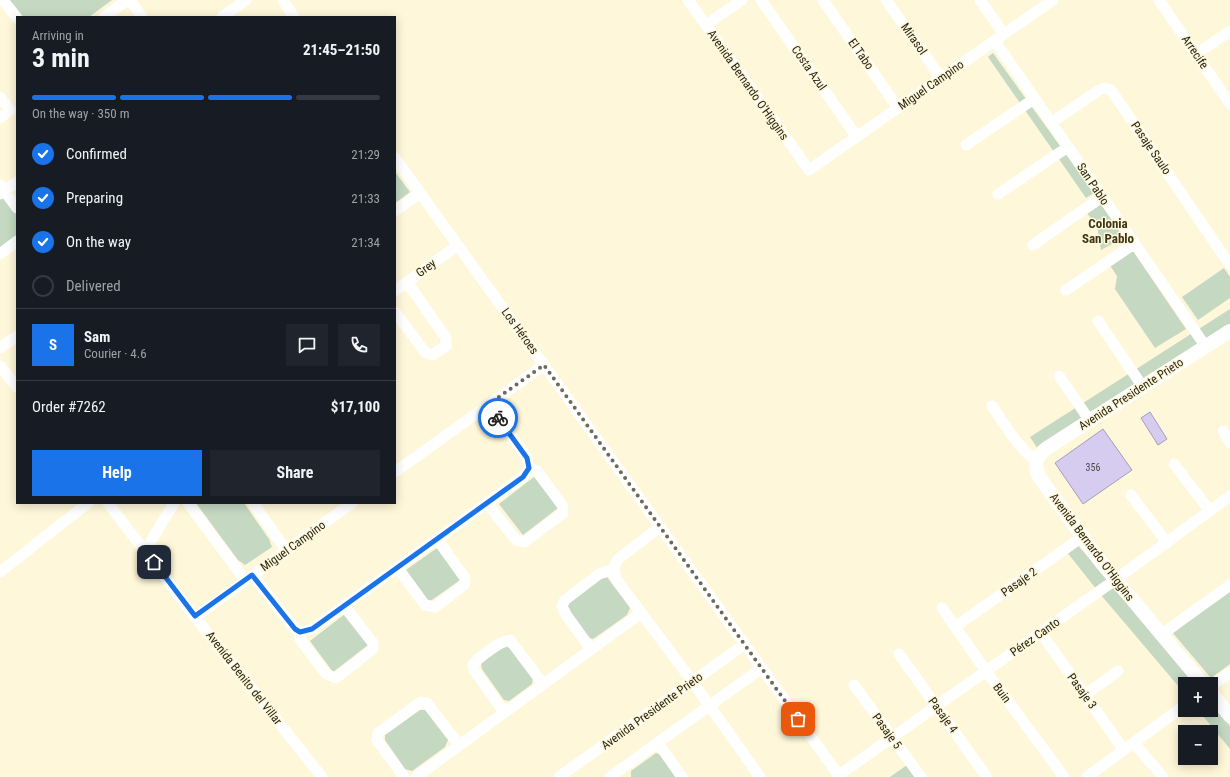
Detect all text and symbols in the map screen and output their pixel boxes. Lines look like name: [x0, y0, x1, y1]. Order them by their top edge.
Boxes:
street label: Mirasol: [898, 21, 930, 57]
street label: Avenida Bernardo O'Higgins: [705, 27, 791, 143]
text: Arriving in: [32, 28, 84, 43]
street label: Arrecife: [1179, 33, 1211, 72]
street label: El Tabo: [845, 36, 877, 72]
text: 21:45–21:50: [303, 41, 380, 59]
text: 3 min: [32, 43, 90, 73]
street label: Costa Azul: [789, 43, 829, 93]
street label: Miguel Campino: [896, 57, 966, 113]
text: On the way · 350 m: [32, 106, 129, 121]
street label: Pasaje Saulo: [1128, 119, 1174, 177]
icon: check: [32, 143, 54, 165]
text: Confirmed: [66, 145, 127, 163]
text: 21:29: [351, 147, 380, 162]
street label: San Pablo: [1074, 160, 1112, 208]
icon: check: [32, 187, 54, 209]
text: Preparing: [66, 189, 123, 207]
text: 21:33: [351, 191, 380, 206]
district label: Colonia San Pablo: [1082, 216, 1135, 246]
icon: check: [32, 231, 54, 253]
text: On the way: [66, 233, 131, 251]
text: 21:34: [351, 235, 380, 250]
street label: Grey: [413, 256, 439, 280]
text: Delivered: [66, 277, 121, 295]
street label: Los Héroes: [499, 305, 541, 357]
button: chat: [286, 324, 328, 366]
button: phone: [338, 324, 380, 366]
text: Sam: [84, 328, 110, 346]
text: S: [49, 336, 57, 354]
text: Courier · 4.6: [84, 346, 147, 361]
street label: Avenida Presidente Prieto: [1076, 355, 1186, 433]
text: Order #7262: [32, 398, 106, 416]
text: $17,100: [331, 398, 380, 416]
courier: [478, 398, 518, 438]
icon: bike: [487, 407, 509, 429]
button: Help: [32, 450, 202, 496]
button: Share: [210, 450, 380, 496]
house number: 356: [1086, 462, 1100, 473]
street label: Avenida Bernardo O'Higgins: [1047, 490, 1137, 604]
street label: Miguel Campino: [258, 518, 328, 574]
pin: [137, 545, 171, 579]
icon: home: [143, 551, 165, 573]
street label: Pasaje 2: [998, 565, 1040, 599]
street label: Pérez Canto: [1008, 615, 1062, 659]
street label: Avenida Benito del Villar: [203, 628, 285, 728]
street label: Avenida Presidente Prieto: [599, 670, 705, 752]
street label: Pasaje 3: [1064, 670, 1100, 712]
map controls: [1178, 677, 1218, 765]
button: +: [1178, 677, 1218, 717]
street label: Buin: [990, 680, 1014, 706]
street label: Pasaje 4: [925, 694, 961, 736]
pin: [781, 702, 815, 736]
icon: bag: [787, 708, 809, 730]
street label: Pasaje 5: [869, 710, 905, 752]
button: −: [1178, 725, 1218, 765]

